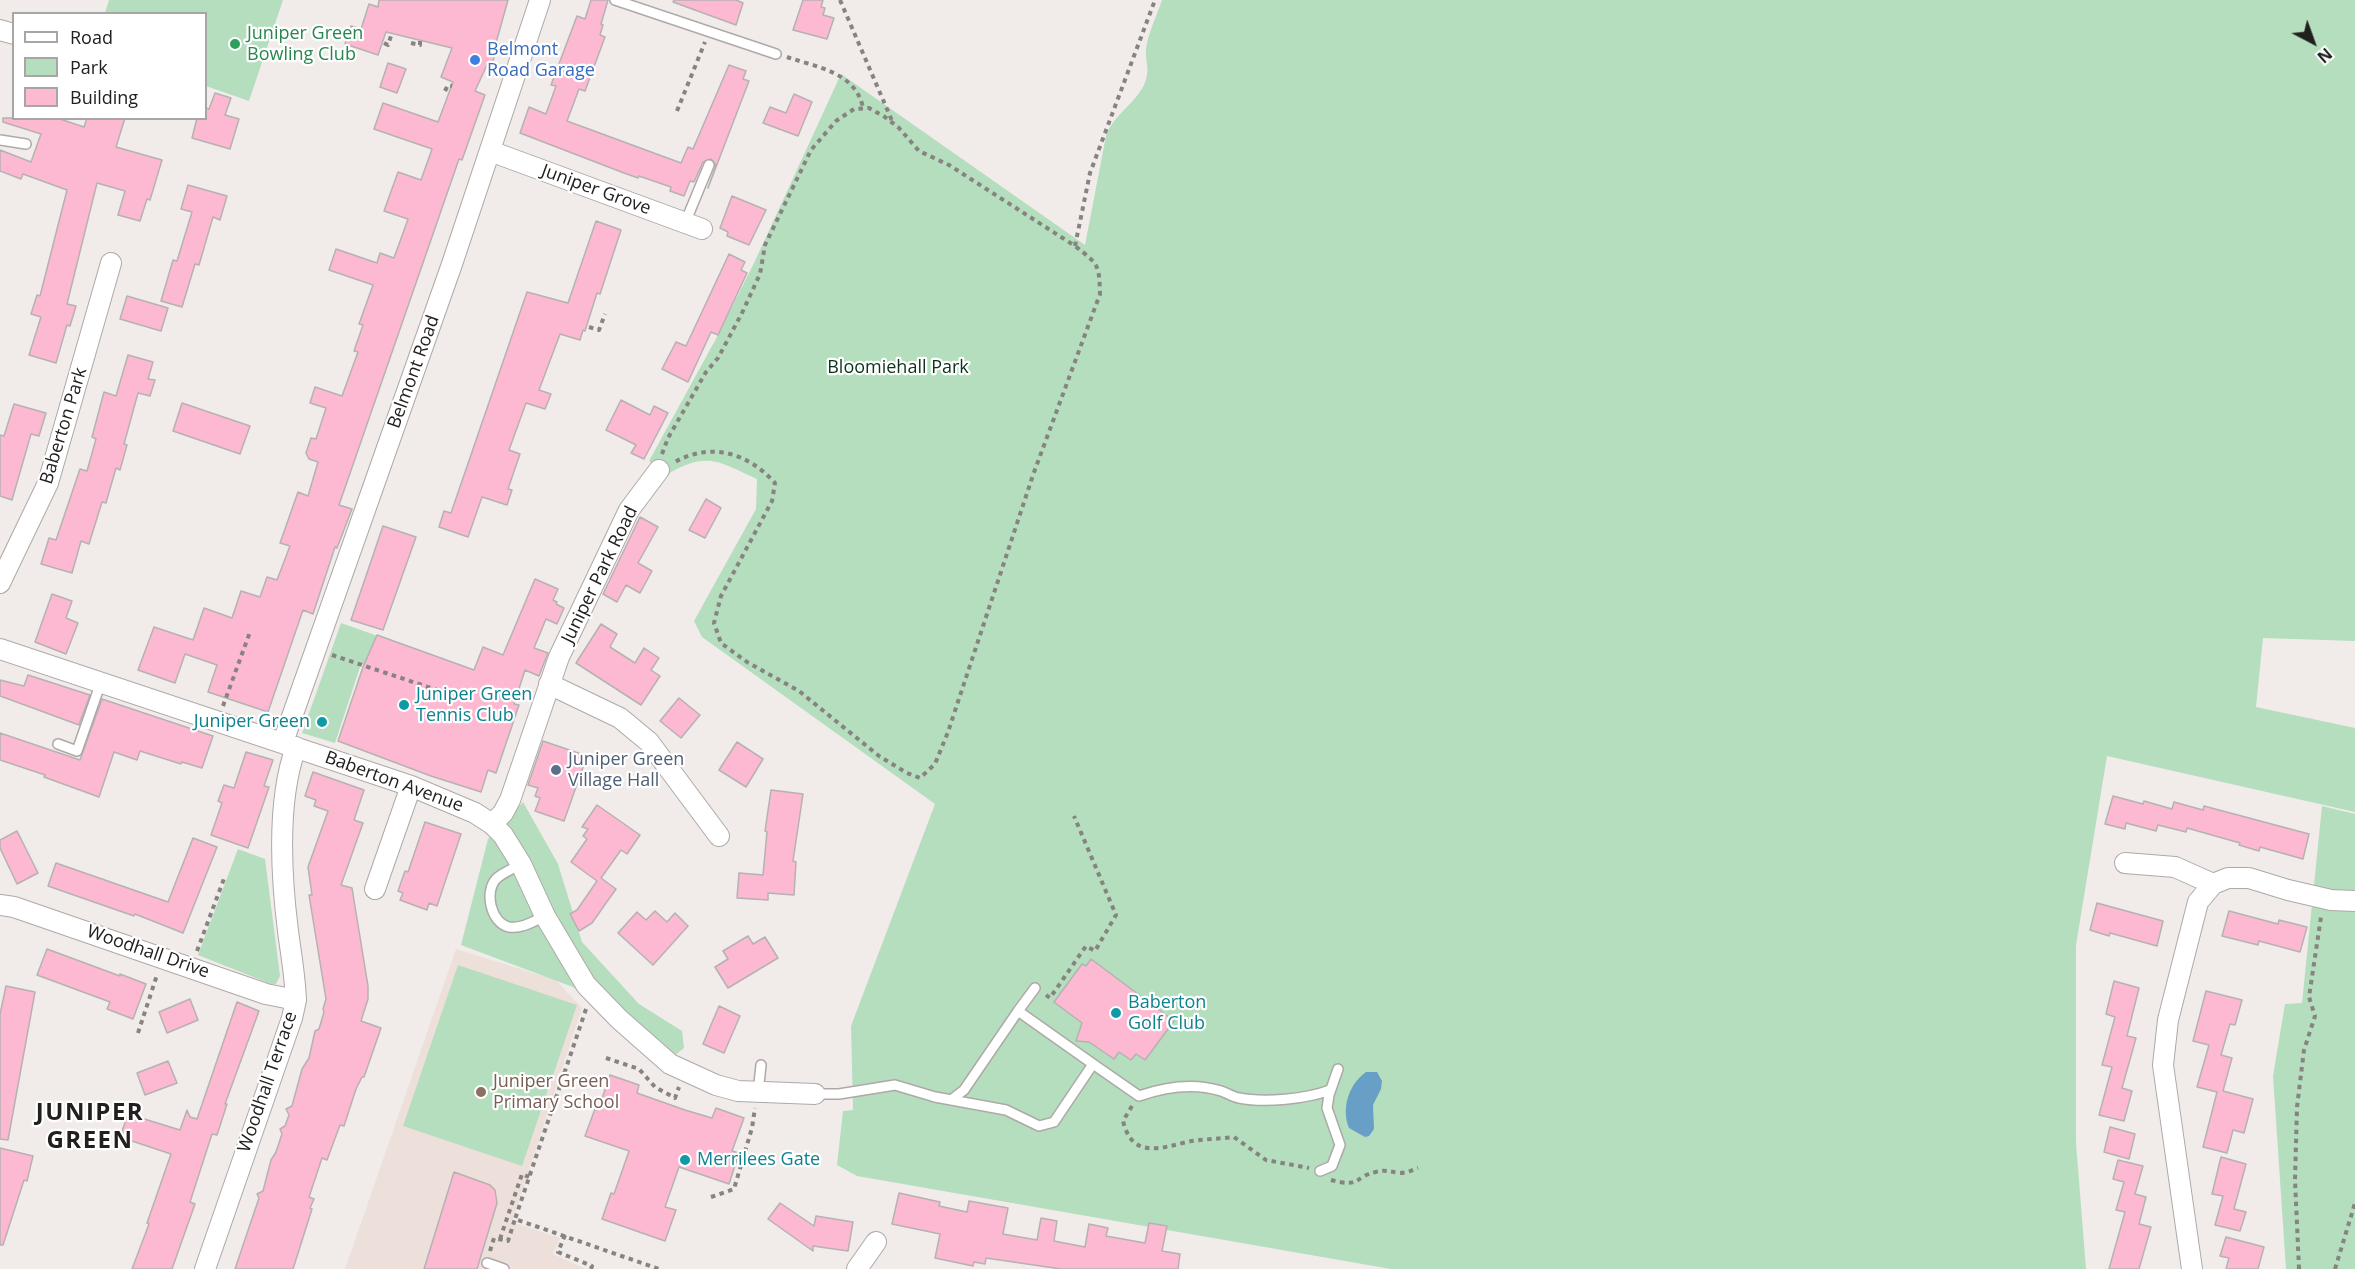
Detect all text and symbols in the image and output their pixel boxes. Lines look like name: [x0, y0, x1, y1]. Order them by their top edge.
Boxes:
legend: [12, 12, 207, 120]
north arrow: [2283, 12, 2343, 72]
place label: Juniper Green Bowling Club: [247, 23, 363, 66]
text: Road: [70, 25, 113, 49]
marker: Juniper Green Bowling Club: [228, 37, 242, 51]
place label: Belmont Road Garage: [487, 39, 595, 82]
text: N: [2313, 43, 2337, 68]
marker: Belmont Road Garage: [468, 53, 482, 67]
text: Park: [70, 55, 108, 79]
text: Building: [70, 85, 138, 109]
street label: Juniper Grove: [538, 160, 654, 220]
street label: Belmont Road: [384, 312, 444, 432]
park label: Bloomiehall Park: [827, 357, 969, 379]
street label: Baberton Park: [36, 365, 92, 487]
street label: Juniper Park Road: [557, 503, 643, 647]
place label: Juniper Green Tennis Club: [416, 684, 532, 726]
marker: Juniper Green Tennis Club: [397, 698, 411, 712]
place label: Juniper Green: [194, 711, 310, 733]
marker: Juniper Green: [315, 715, 329, 729]
street label: Baberton Avenue: [322, 747, 466, 817]
place label: Juniper Green Village Hall: [568, 749, 684, 792]
marker: Juniper Green Village Hall: [549, 763, 563, 777]
street label: Woodhall Drive: [84, 921, 212, 983]
place label: Baberton Golf Club: [1128, 992, 1206, 1034]
marker: Baberton Golf Club: [1109, 1006, 1123, 1020]
street label: Woodhall Terrace: [234, 1009, 302, 1155]
place label: Juniper Green Primary School: [493, 1071, 619, 1114]
marker: Juniper Green Primary School: [474, 1085, 488, 1099]
district label: JUNIPER GREEN: [36, 1099, 144, 1155]
place label: Merrilees Gate: [697, 1149, 820, 1171]
marker: Merrilees Gate: [678, 1153, 692, 1167]

